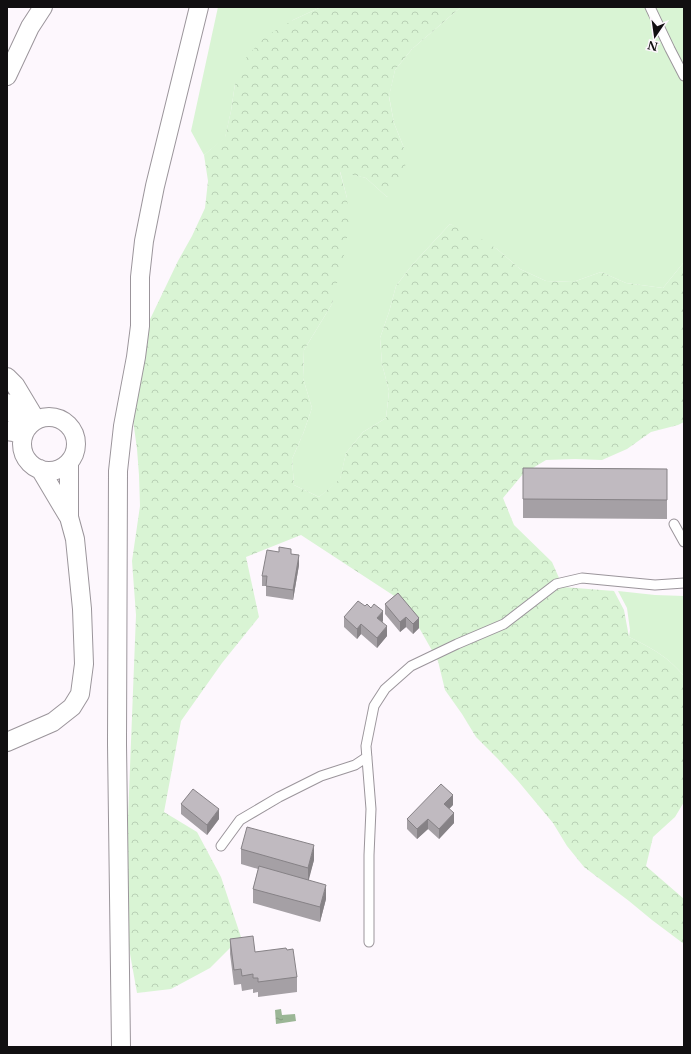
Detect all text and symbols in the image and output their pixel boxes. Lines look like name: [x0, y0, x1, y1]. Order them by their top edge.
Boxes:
north arrow: [635, 16, 675, 56]
text: N: [645, 38, 659, 54]

